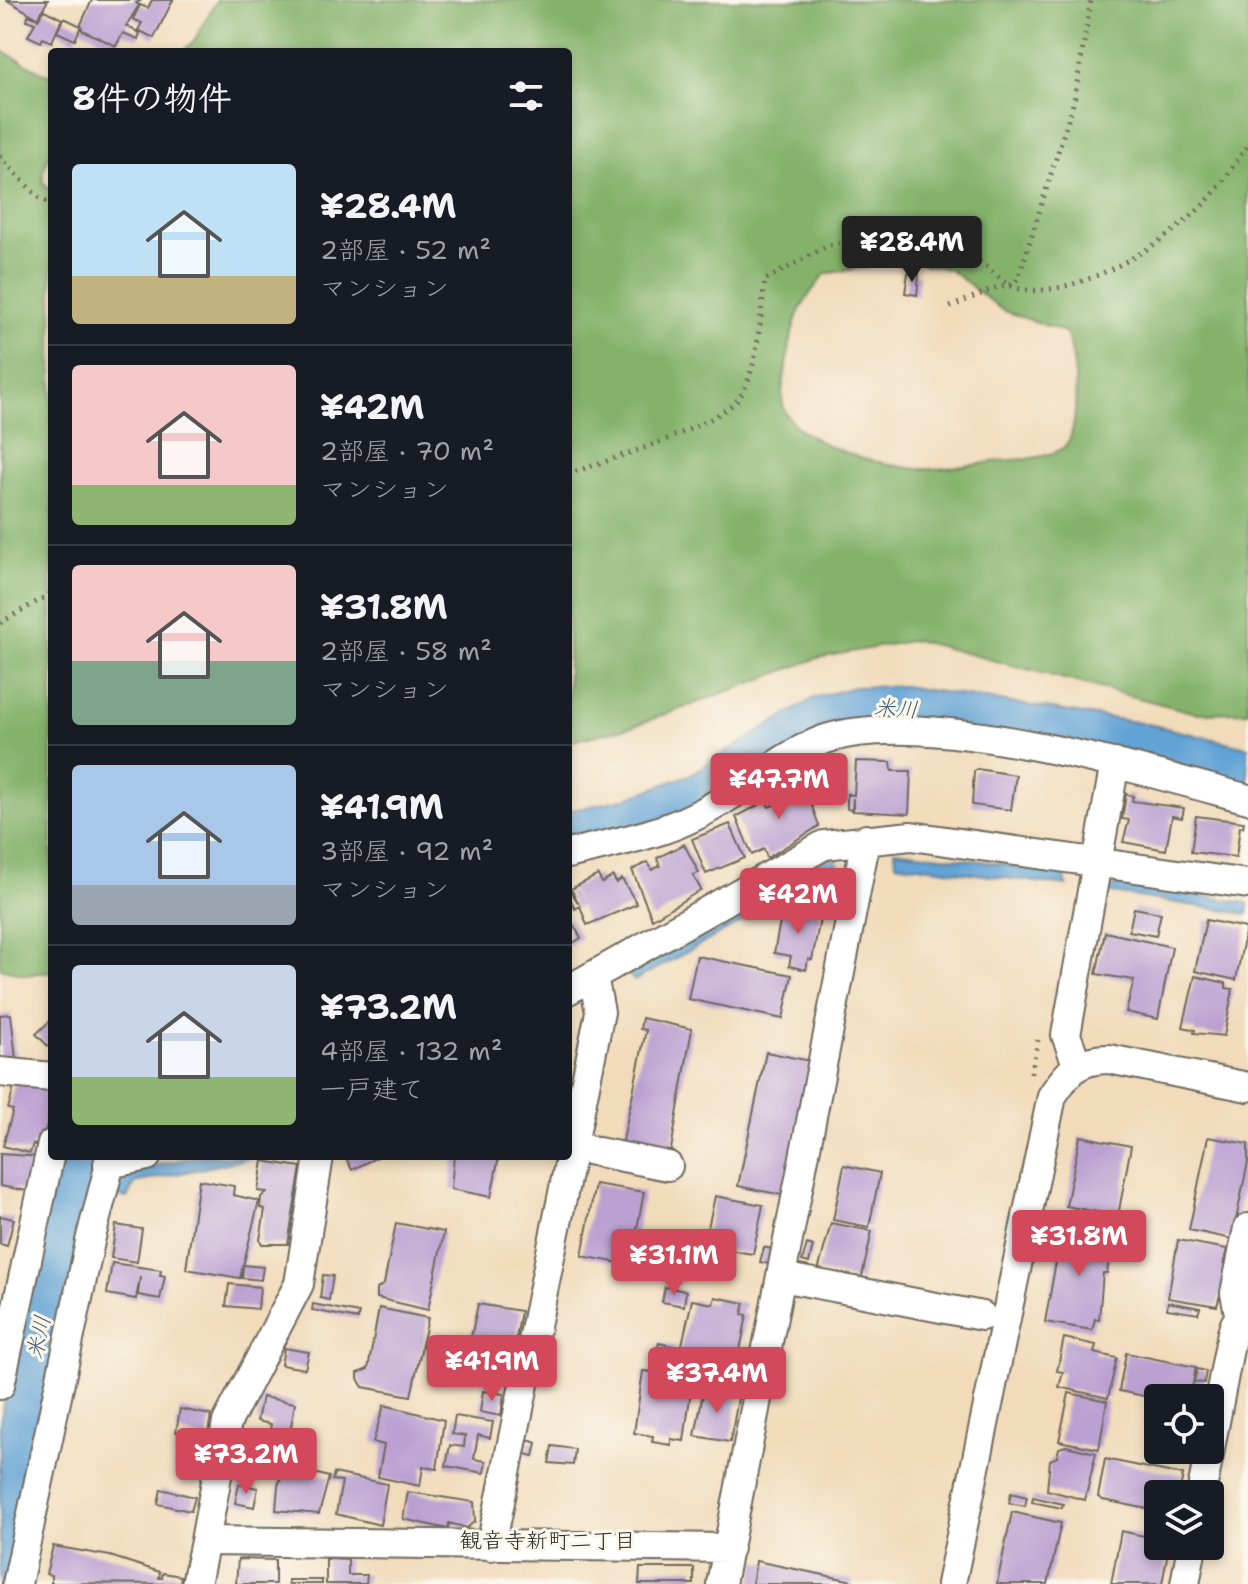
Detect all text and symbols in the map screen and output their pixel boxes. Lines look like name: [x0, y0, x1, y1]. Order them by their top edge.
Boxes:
icon: filters: [504, 74, 548, 118]
text: 8件の物件: [72, 75, 232, 121]
text: ¥28.4M: [320, 183, 456, 229]
icon: home: [136, 196, 232, 292]
pin: ¥28.4M: [847, 216, 977, 284]
text: ¥28.4M: [860, 224, 964, 259]
text: 2部屋 · 52 m²: [320, 232, 491, 267]
text: マンション: [320, 270, 449, 305]
text: ¥42M: [320, 384, 424, 430]
icon: home: [136, 397, 232, 493]
text: 2部屋 · 70 m²: [320, 433, 494, 468]
text: マンション: [320, 471, 449, 506]
text: ¥31.8M: [320, 584, 448, 630]
icon: home: [136, 597, 232, 693]
text: 2部屋 · 58 m²: [320, 633, 492, 668]
text: マンション: [320, 671, 449, 706]
water label: 米川: [873, 692, 919, 724]
pin: ¥47.7M: [714, 753, 844, 821]
text: ¥47.7M: [729, 761, 829, 796]
text: ¥41.9M: [320, 784, 444, 830]
icon: home: [136, 797, 232, 893]
text: 3部屋 · 92 m²: [320, 833, 494, 868]
pin: ¥42M: [751, 868, 845, 936]
text: マンション: [320, 871, 449, 906]
text: ¥42M: [758, 876, 838, 911]
text: ¥73.2M: [320, 984, 457, 1030]
icon: home: [136, 997, 232, 1093]
text: 4部屋 · 132 m²: [320, 1033, 503, 1068]
text: 一戸建て: [320, 1071, 424, 1106]
pin: ¥31.8M: [1014, 1210, 1144, 1278]
text: ¥31.8M: [1030, 1218, 1128, 1253]
pin: ¥31.1M: [609, 1229, 739, 1297]
text: ¥31.1M: [629, 1237, 719, 1272]
water label: 米川: [20, 1313, 57, 1362]
pin: ¥41.9M: [427, 1335, 557, 1403]
text: ¥41.9M: [445, 1343, 539, 1378]
pin: ¥37.4M: [652, 1347, 782, 1415]
text: ¥37.4M: [666, 1355, 768, 1390]
map controls: [1144, 1384, 1224, 1560]
button: locate: [1144, 1384, 1224, 1464]
pin: ¥73.2M: [181, 1428, 311, 1496]
text: ¥73.2M: [194, 1436, 298, 1471]
button: layers: [1144, 1480, 1224, 1560]
district label: 観音寺新町二丁目: [460, 1526, 636, 1555]

